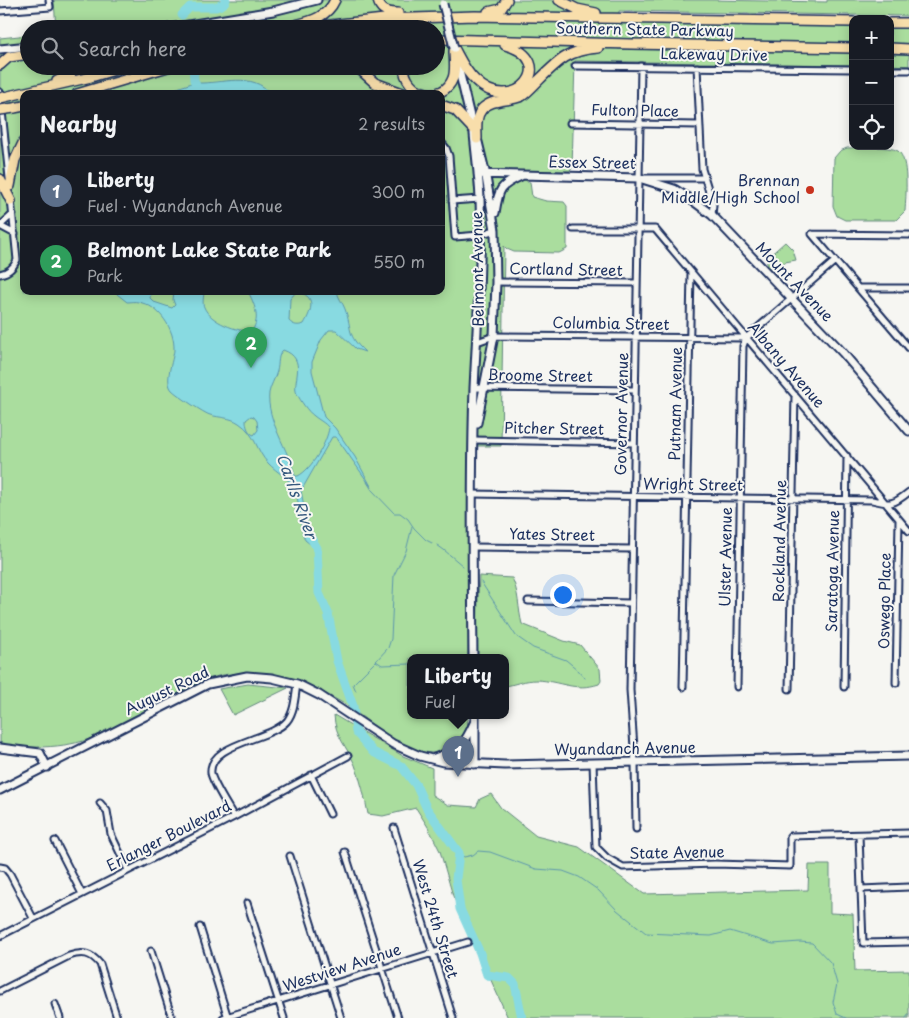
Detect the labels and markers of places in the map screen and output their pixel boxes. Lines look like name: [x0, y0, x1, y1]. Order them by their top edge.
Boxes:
place label: Brennan Middle/High School: [661, 168, 800, 208]
marker: Brennan Middle/High School: [804, 184, 816, 196]
pin: 2: [235, 327, 267, 368]
pin: 1: [442, 736, 474, 777]

